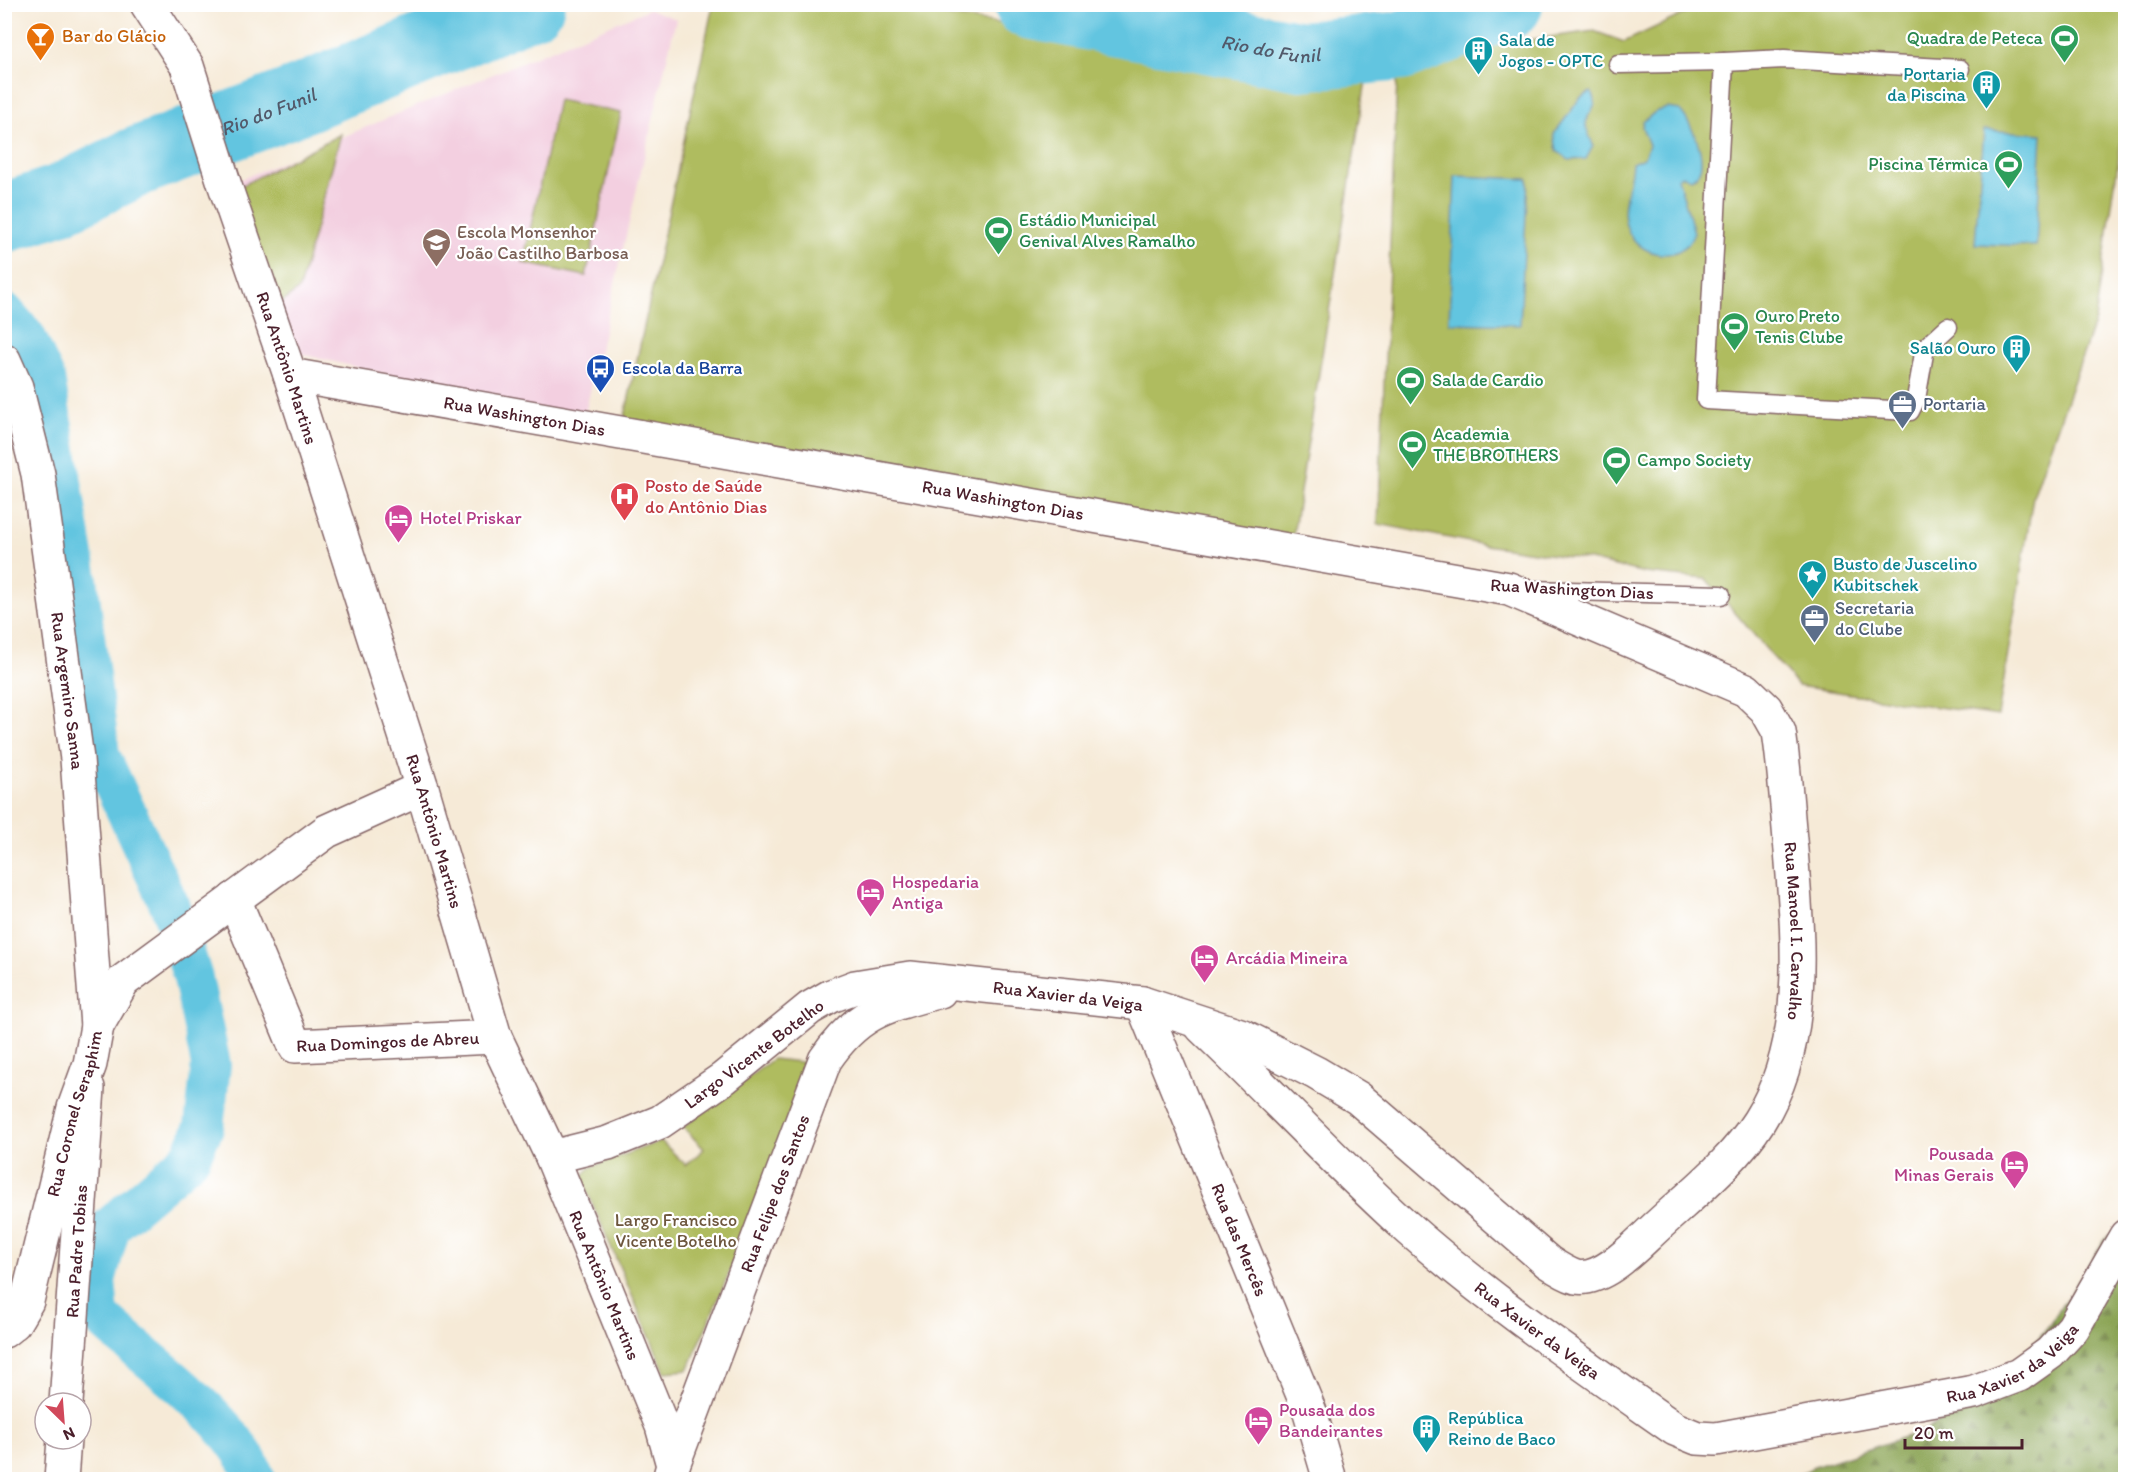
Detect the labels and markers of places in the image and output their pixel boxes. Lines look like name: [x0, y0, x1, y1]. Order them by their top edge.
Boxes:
bar icon: Bar do Glácio: [25, 20, 57, 62]
sports icon: Quadra de Peteca: [2048, 22, 2080, 64]
place label: Bar do Glácio: [62, 25, 166, 47]
place label: Quadra de Peteca: [1907, 27, 2044, 49]
place label: Sala de Jogos - OPTC: [1499, 29, 1603, 72]
building icon: Sala de Jogos - OPTC: [1462, 34, 1494, 76]
place label: Portaria da Piscina: [1887, 63, 1967, 106]
building icon: Portaria da Piscina: [1971, 68, 2003, 110]
sports icon: Piscina Térmica: [1993, 148, 2025, 190]
place label: Piscina Térmica: [1868, 153, 1988, 175]
place label: Estádio Municipal Genival Alves Ramalho: [1019, 209, 1195, 252]
sports icon: Estádio Municipal Genival Alves Ramalho: [982, 214, 1014, 256]
place label: Escola Monsenhor João Castilho Barbosa: [457, 221, 629, 264]
school or university icon: Escola Monsenhor João Castilho Barbosa: [420, 226, 452, 268]
place label: Ouro Preto Tenis Clube: [1755, 305, 1843, 348]
sports icon: Ouro Preto Tenis Clube: [1718, 310, 1750, 352]
building icon: Salão Ouro: [2001, 332, 2033, 374]
place label: Salão Ouro: [1910, 337, 1996, 359]
bus stop icon: Escola da Barra: [585, 352, 617, 394]
place label: Escola da Barra: [622, 357, 743, 379]
sports icon: Sala de Cardio: [1395, 364, 1427, 406]
place label: Sala de Cardio: [1432, 369, 1544, 391]
office icon: Portaria: [1886, 388, 1918, 430]
place label: Portaria: [1923, 393, 1986, 415]
place label: Academia THE BROTHERS: [1433, 423, 1559, 466]
sports icon: Academia THE BROTHERS: [1396, 428, 1428, 470]
sports icon: Campo Society: [1600, 444, 1632, 486]
place label: Campo Society: [1637, 449, 1752, 471]
place label: Posto de Saúde do Antônio Dias: [645, 475, 767, 518]
hospital icon: Posto de Saúde do Antônio Dias: [608, 480, 640, 522]
hotel icon: Hotel Priskar: [383, 502, 415, 544]
place label: Hotel Priskar: [420, 507, 523, 529]
place label: Busto de Juscelino Kubitschek: [1833, 553, 1977, 596]
place icon: Busto de Juscelino Kubitschek: [1796, 558, 1828, 600]
place label: Secretaria do Clube: [1835, 597, 1914, 640]
office icon: Secretaria do Clube: [1798, 602, 1830, 644]
place label: Hospedaria Antiga: [892, 871, 979, 914]
hotel icon: Hospedaria Antiga: [855, 876, 887, 918]
hotel icon: Arcádia Mineira: [1189, 942, 1221, 984]
place label: Arcádia Mineira: [1226, 947, 1348, 969]
place label: Pousada Minas Gerais: [1894, 1143, 1995, 1186]
hotel icon: Pousada Minas Gerais: [1999, 1148, 2031, 1190]
place label: Pousada dos Bandeirantes: [1279, 1399, 1383, 1442]
hotel icon: Pousada dos Bandeirantes: [1242, 1404, 1274, 1446]
place label: República Reino de Baco: [1448, 1407, 1556, 1450]
building icon: República Reino de Baco: [1411, 1412, 1443, 1454]

